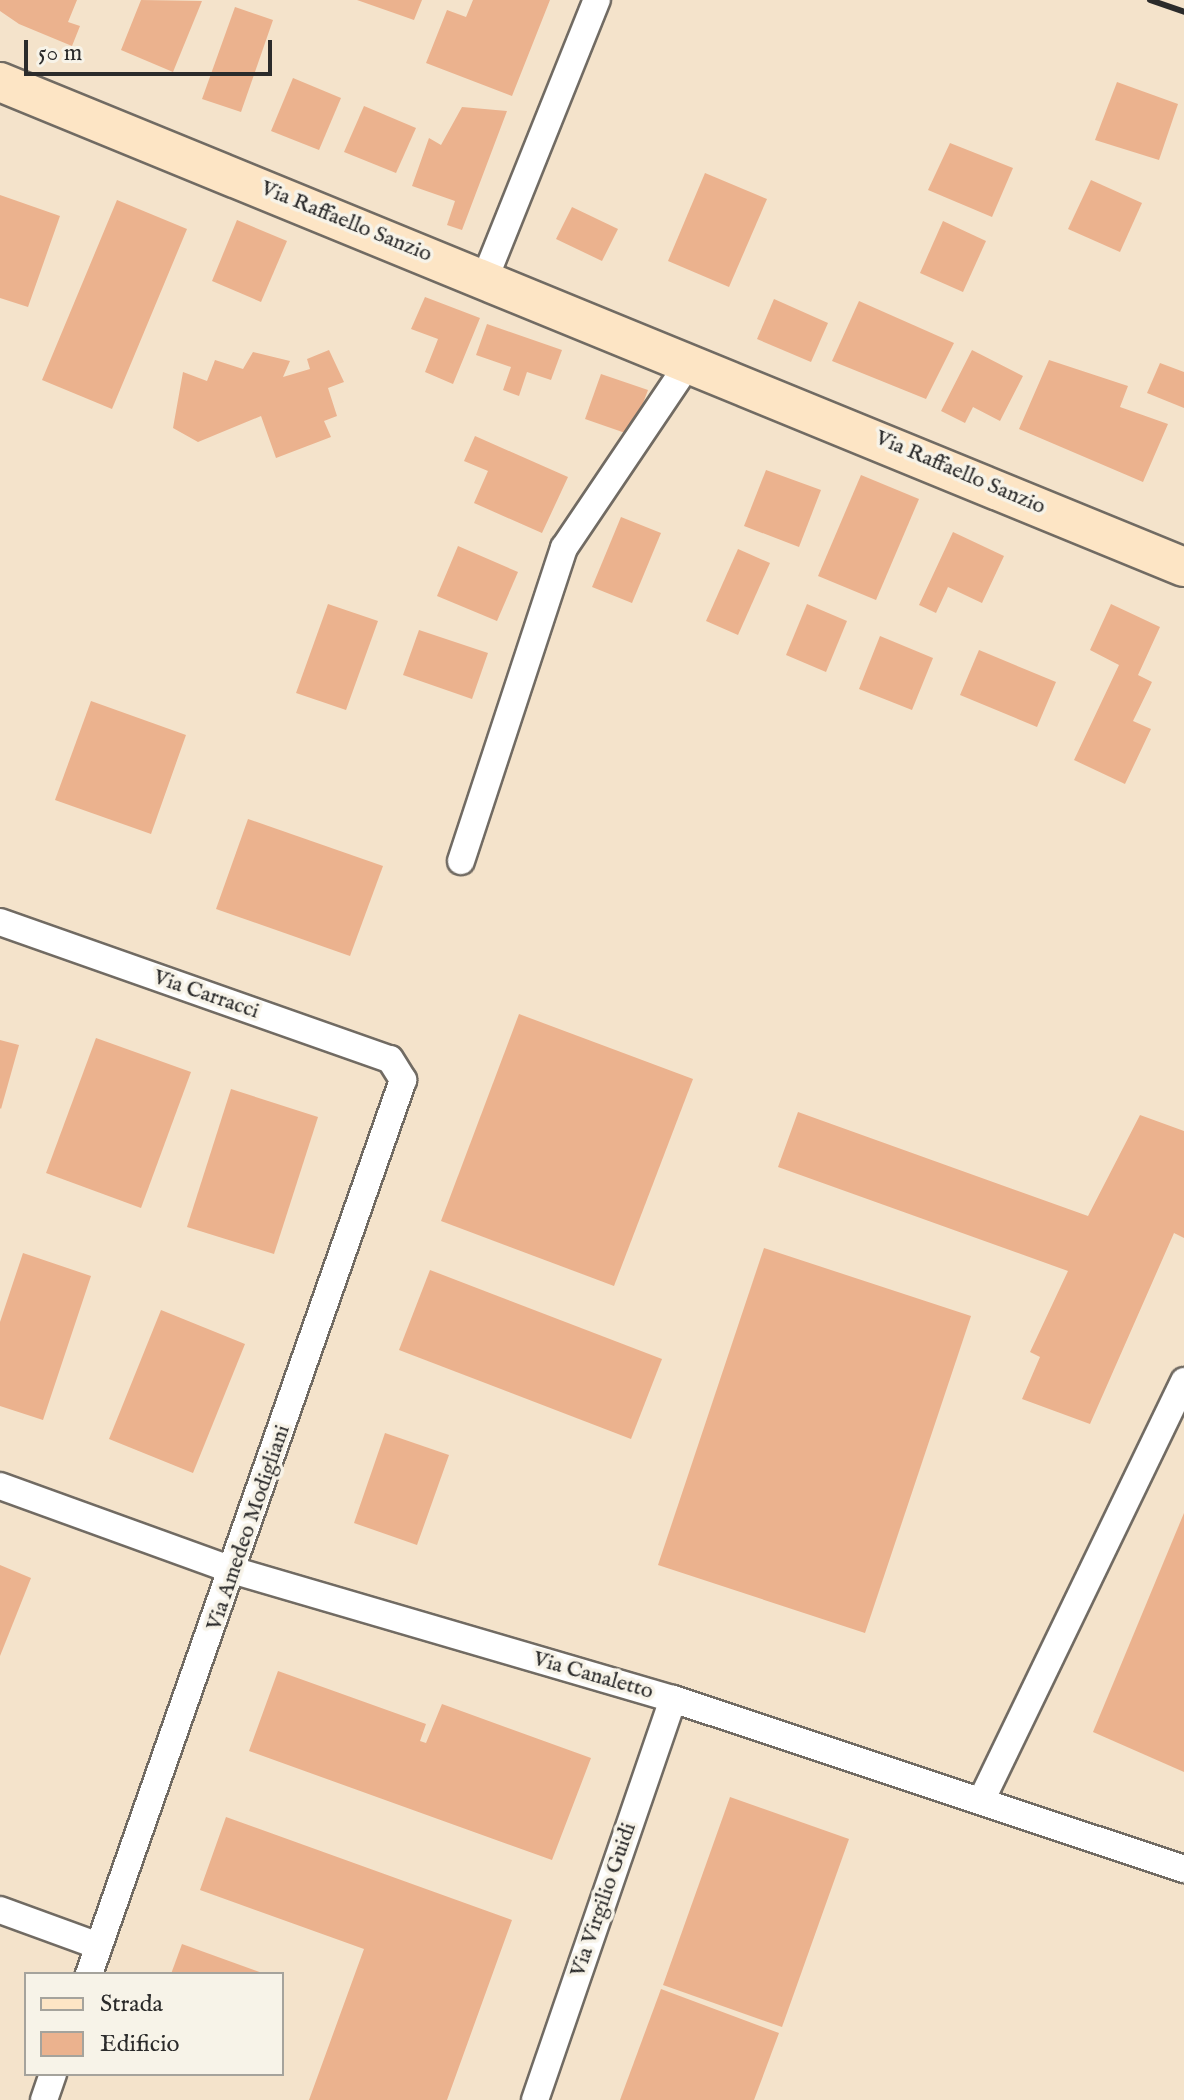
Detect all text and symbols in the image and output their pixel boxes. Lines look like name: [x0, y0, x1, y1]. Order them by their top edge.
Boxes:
scale bar: [28, 24, 276, 74]
text: 50 m: [38, 38, 82, 69]
street label: Via Raffaello Sanzio: [257, 176, 435, 268]
street label: Via Raffaello Sanzio: [871, 425, 1049, 521]
street label: Via Carracci: [150, 965, 262, 1025]
street label: Via Amedeo Modigliani: [201, 1422, 297, 1634]
street label: Via Canaletto: [530, 1646, 656, 1706]
street label: Via Virgilio Guidi: [565, 1819, 643, 1981]
legend: [24, 1972, 284, 2076]
text: Strada: [100, 1989, 163, 2020]
text: Edificio: [100, 2029, 179, 2060]

